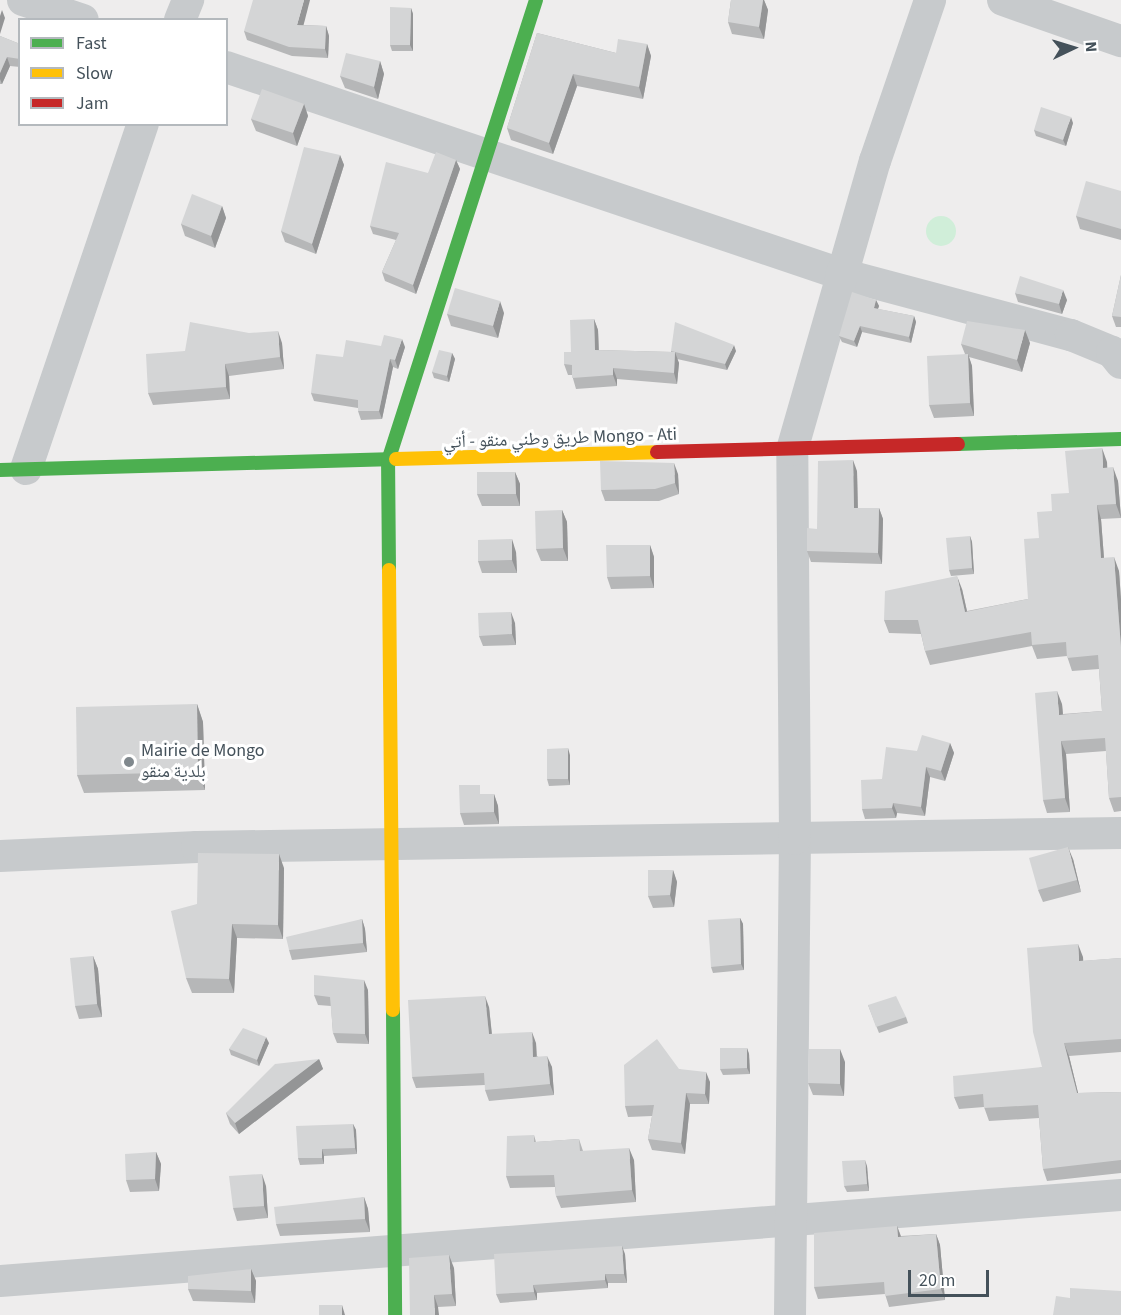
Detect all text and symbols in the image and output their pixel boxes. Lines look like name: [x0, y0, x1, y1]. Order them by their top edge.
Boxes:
legend: [18, 18, 228, 126]
north arrow: [1043, 18, 1103, 78]
text: Fast: [76, 31, 107, 56]
text: N: [1080, 41, 1102, 53]
text: Slow: [76, 61, 113, 86]
text: Jam: [76, 91, 109, 116]
street label: طريق وطني منقو - أتي Mongo - Ati: [443, 424, 677, 454]
place label: Mairie de Mongo بلدية منقو: [141, 741, 265, 783]
marker: Mairie de Mongo بلدية منقو: [122, 755, 136, 769]
scale bar: [911, 1258, 992, 1296]
text: 20 m: [919, 1268, 955, 1293]

